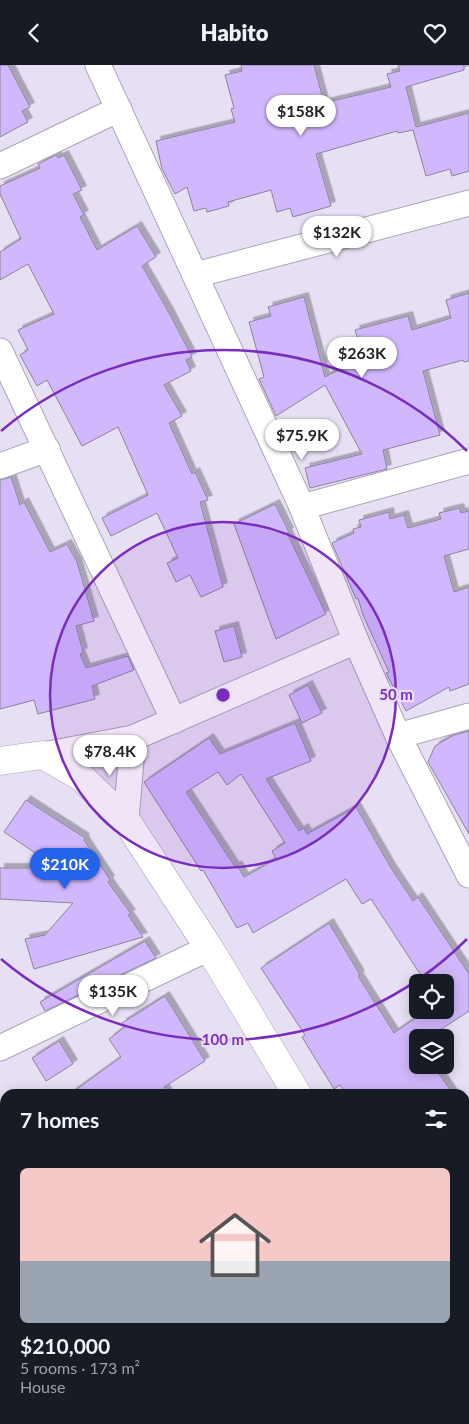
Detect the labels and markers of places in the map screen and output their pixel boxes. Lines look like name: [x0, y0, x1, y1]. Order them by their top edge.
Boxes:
pin: $158K: [266, 95, 336, 137]
pin: $132K: [302, 215, 372, 258]
pin: $263K: [327, 337, 397, 379]
pin: $75.9K: [261, 419, 343, 461]
centre of rings: [214, 686, 232, 704]
pin: $78.4K: [69, 735, 151, 777]
pin: $210K: [30, 847, 100, 890]
pin: $135K: [78, 975, 148, 1017]

